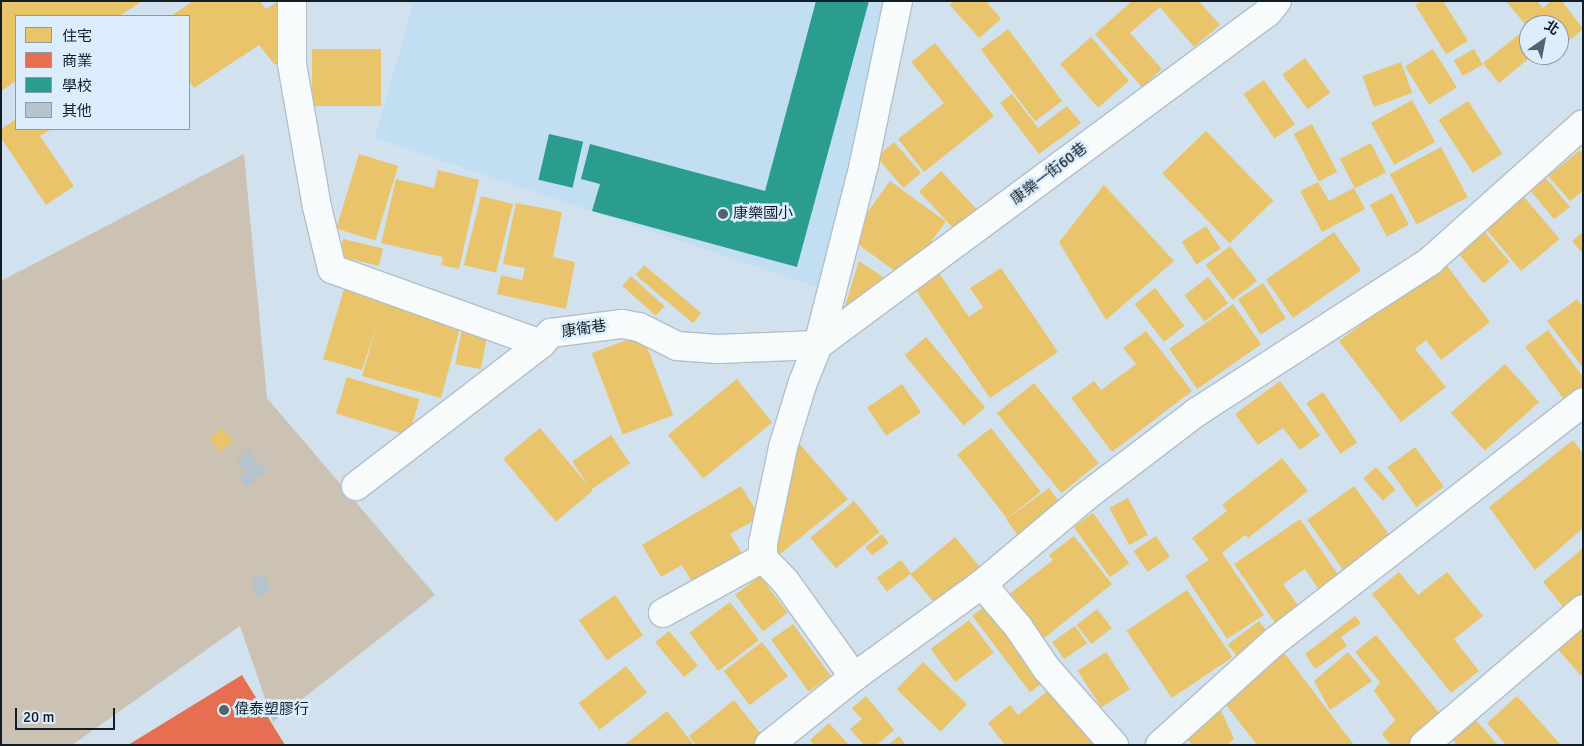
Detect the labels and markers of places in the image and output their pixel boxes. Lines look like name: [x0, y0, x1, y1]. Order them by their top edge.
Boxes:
place label: 康樂國小: [733, 205, 793, 223]
marker: 康樂國小: [717, 208, 729, 220]
place label: 偉泰塑膠行: [234, 701, 309, 719]
marker: 偉泰塑膠行: [218, 704, 230, 716]

